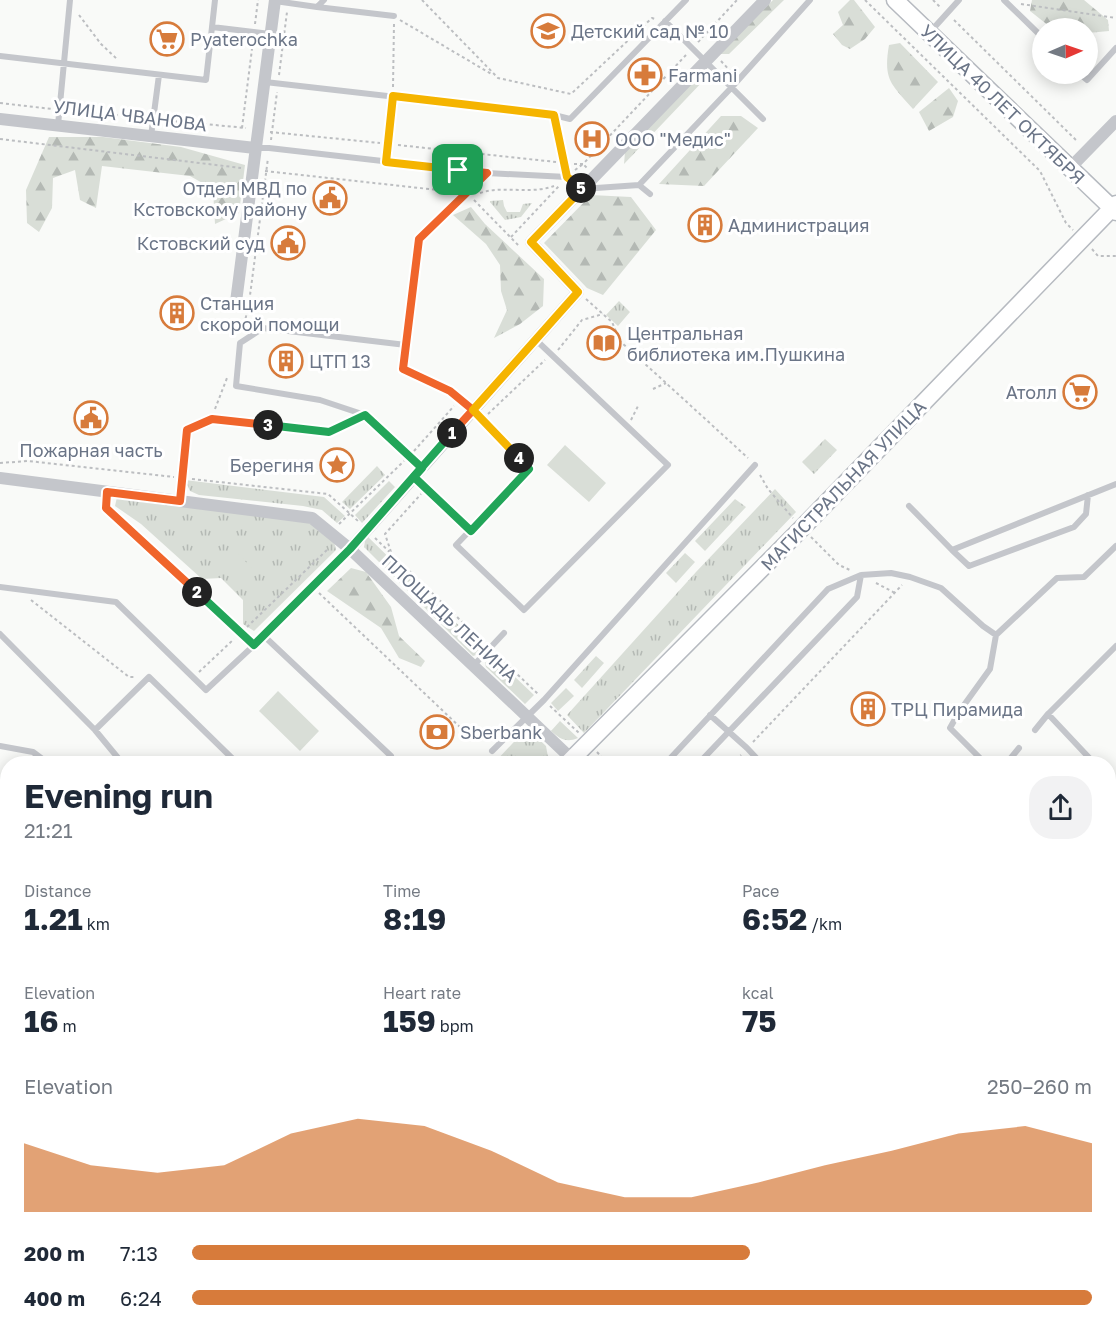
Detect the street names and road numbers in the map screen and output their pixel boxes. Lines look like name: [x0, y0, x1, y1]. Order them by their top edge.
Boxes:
street label: УЛИЦА 40 ЛЕТ ОКТЯБРЯ: [916, 20, 1090, 188]
street label: УЛИЦА ЧВАНОВА: [52, 95, 208, 135]
street label: МАГИСТРАЛЬНАЯ УЛИЦА: [756, 395, 930, 575]
street label: ПЛОЩАДЬ ЛЕНИНА: [378, 550, 522, 686]

